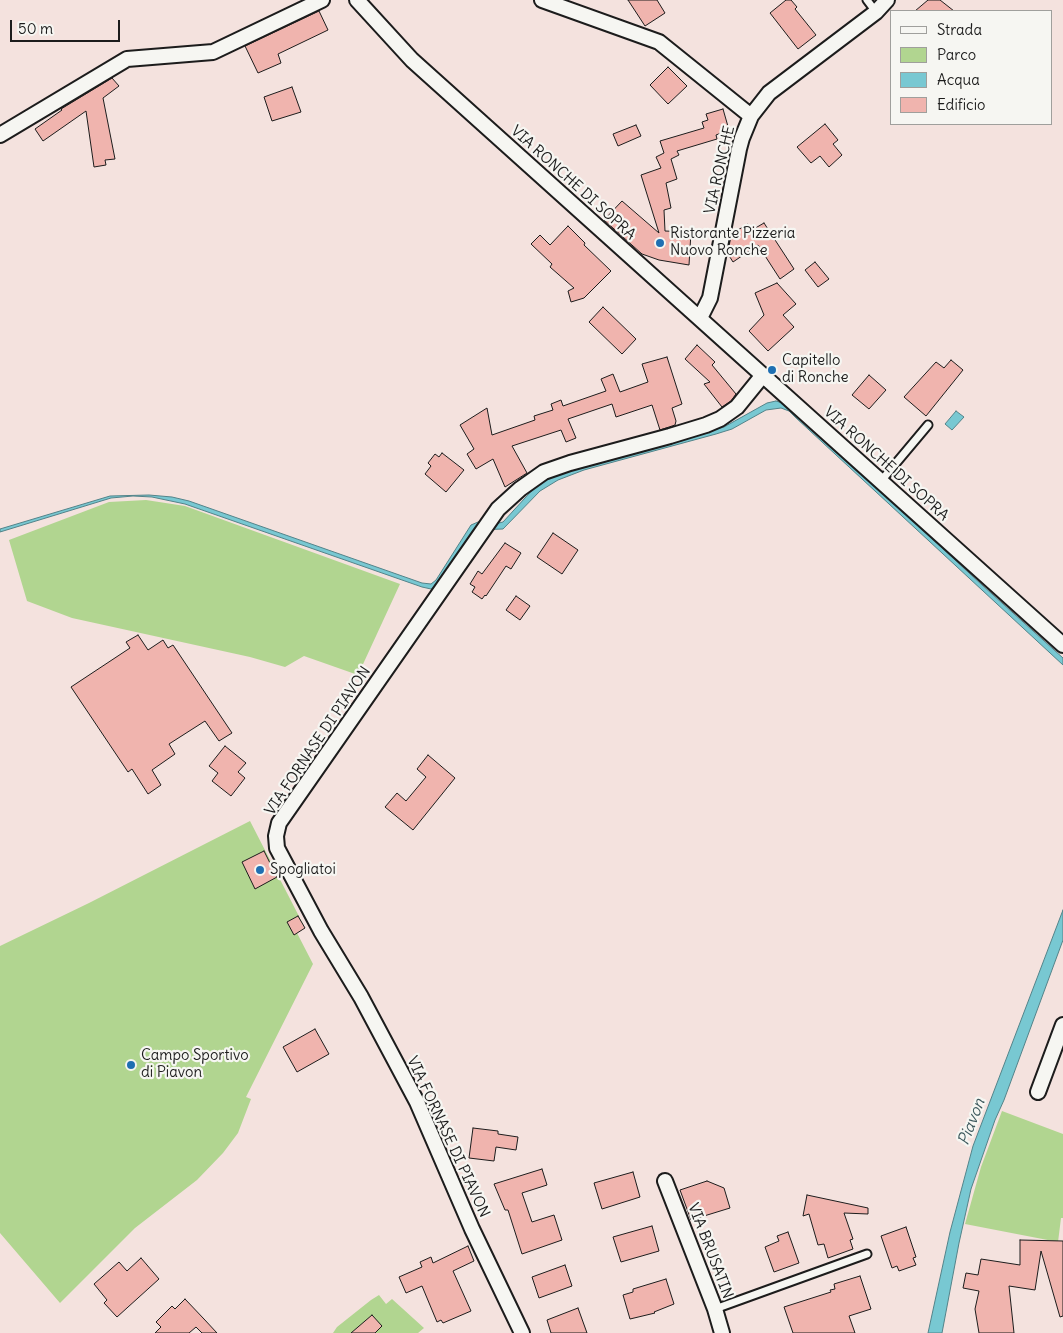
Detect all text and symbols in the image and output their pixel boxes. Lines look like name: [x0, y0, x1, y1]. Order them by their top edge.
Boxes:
scale bar: [12, 10, 122, 42]
legend: [890, 10, 1053, 125]
text: 50 m: [18, 19, 53, 38]
text: Strada: [937, 20, 982, 39]
text: Parco: [937, 45, 976, 64]
text: Acqua: [937, 70, 980, 89]
text: Edificio: [937, 95, 985, 114]
street label: VIA RONCHE DI SOPRA: [507, 122, 639, 244]
street label: VIA RONCHE: [701, 124, 739, 216]
place label: Ristorante Pizzeria Nuovo Ronche: [670, 225, 795, 260]
marker: Ristorante Pizzeria Nuovo Ronche: [654, 237, 666, 249]
place label: Capitello di Ronche: [782, 352, 849, 387]
marker: Capitello di Ronche: [766, 364, 778, 376]
street label: VIA RONCHE DI SOPRA: [820, 403, 952, 525]
street label: VIA FORNASE DI PIAVON: [261, 663, 375, 819]
place label: Spogliatoi: [270, 861, 336, 879]
marker: Spogliatoi: [254, 864, 266, 876]
place label: Campo Sportivo di Piavon: [141, 1047, 249, 1082]
street label: VIA FORNASE DI PIAVON: [403, 1054, 493, 1220]
marker: Campo Sportivo di Piavon: [125, 1059, 137, 1071]
water label: Piavon: [954, 1096, 990, 1148]
street label: VIA BRUSATIN: [684, 1201, 736, 1301]

